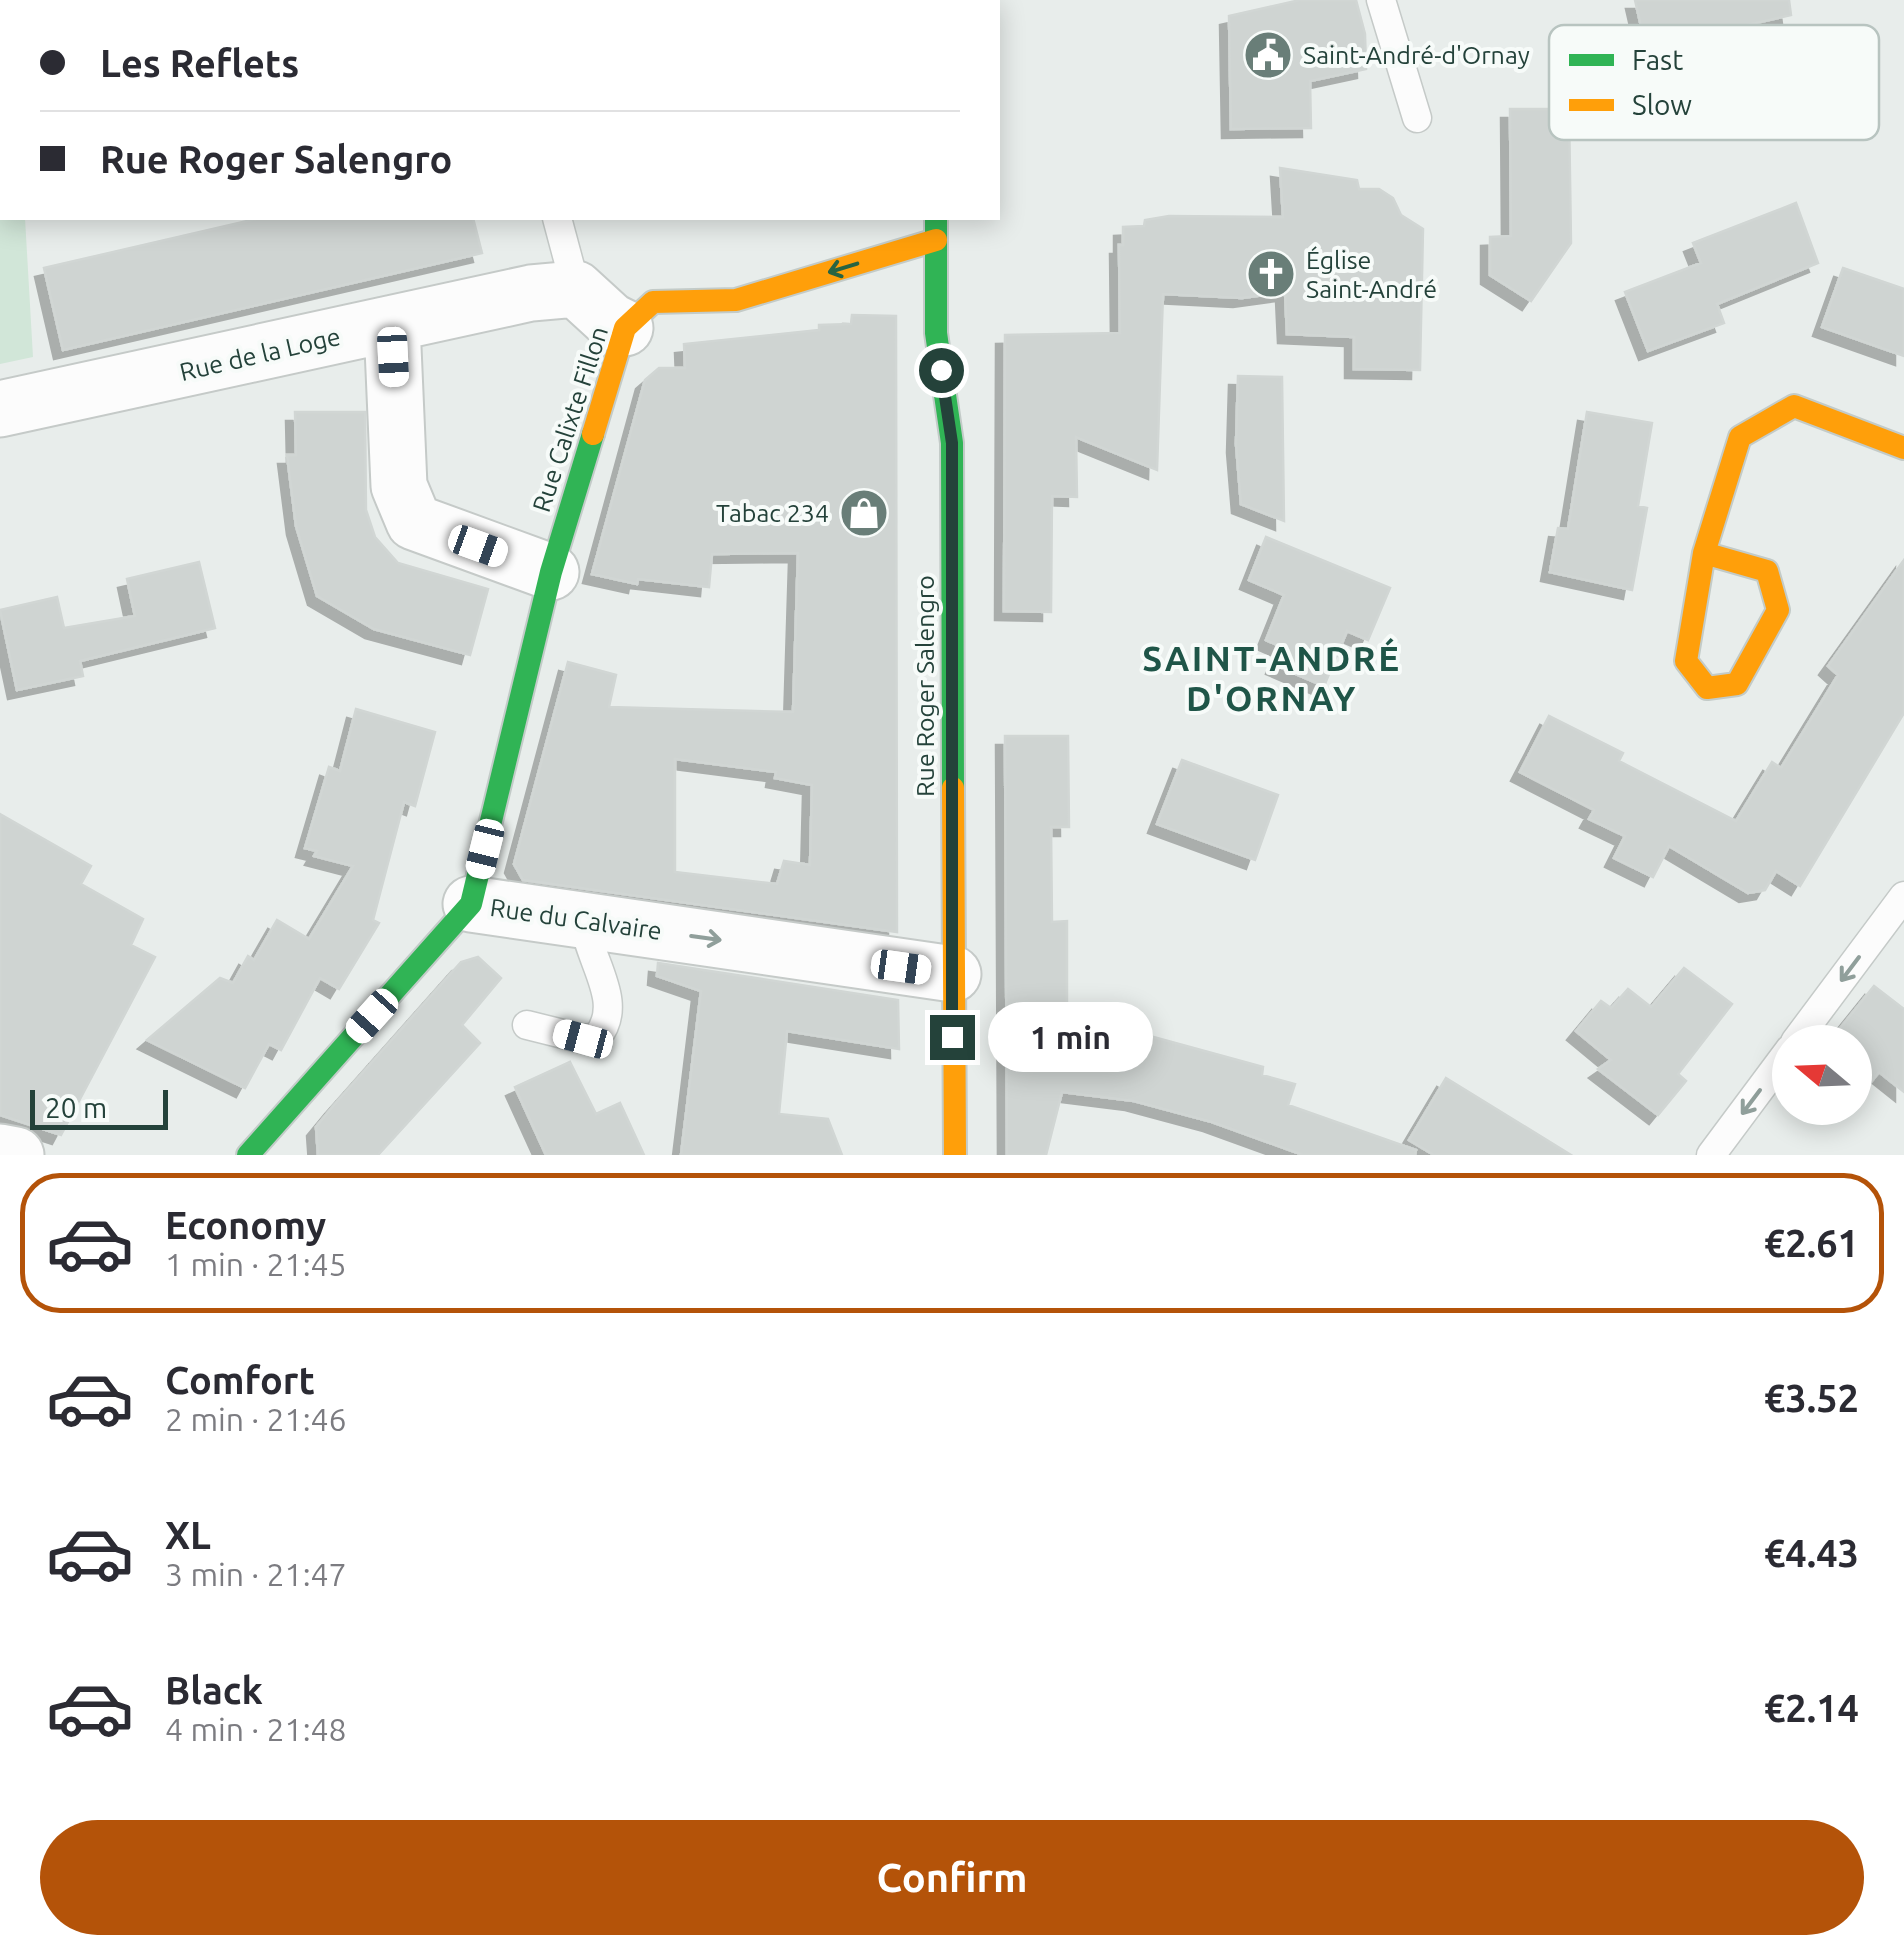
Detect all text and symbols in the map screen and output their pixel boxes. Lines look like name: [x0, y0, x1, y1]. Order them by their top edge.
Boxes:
legend: [1549, 25, 1879, 140]
public building icon: Saint-André-d'Ornay: [1242, 29, 1294, 81]
place label: Saint-André-d'Ornay: [1303, 41, 1530, 69]
text: Les Reflets: [100, 42, 299, 84]
text: Fast: [1632, 44, 1683, 75]
text: Slow: [1632, 89, 1692, 120]
text: Rue Roger Salengro: [100, 138, 453, 180]
place label: Église Saint-André: [1306, 246, 1437, 303]
church icon: Église Saint-André: [1245, 248, 1297, 300]
one-way arrow: [828, 260, 859, 278]
street label: Rue de la Loge: [177, 322, 343, 386]
street label: Rue Calixte Fillon: [527, 323, 613, 515]
car: [376, 326, 410, 388]
route start: [919, 348, 964, 393]
shop icon: Tabac 234: [838, 487, 890, 539]
place label: Tabac 234: [716, 499, 829, 527]
car: [445, 522, 511, 570]
street label: Rue Roger Salengro: [911, 575, 939, 797]
district label: SAINT-ANDRÉ D'ORNAY: [1142, 637, 1402, 718]
car: [463, 816, 507, 882]
street label: Rue du Calvaire: [488, 893, 664, 945]
one-way arrow: [690, 930, 722, 948]
car: [869, 948, 933, 986]
one-way arrow: [1839, 955, 1860, 982]
car: [341, 984, 403, 1048]
callout: 1 min: [987, 1002, 1152, 1072]
route end: [930, 1015, 975, 1060]
car: [550, 1017, 616, 1061]
text: 1 min: [1030, 1019, 1111, 1055]
north arrow: [1772, 1025, 1872, 1125]
map controls: [1772, 1025, 1872, 1125]
scale bar: [30, 1085, 168, 1130]
one-way arrow: [1740, 1088, 1761, 1115]
text: 20 m: [45, 1092, 107, 1123]
icon: car: [45, 1198, 135, 1288]
text: Economy: [165, 1204, 326, 1246]
text: €2.61: [1764, 1222, 1859, 1264]
text: 1 min · 21:45: [165, 1246, 347, 1282]
icon: car: [45, 1353, 135, 1443]
text: Comfort: [165, 1359, 315, 1401]
text: €3.52: [1764, 1377, 1859, 1419]
text: 2 min · 21:46: [165, 1401, 347, 1437]
icon: car: [45, 1508, 135, 1598]
text: XL: [165, 1514, 211, 1556]
text: €4.43: [1764, 1532, 1859, 1574]
text: 3 min · 21:47: [165, 1556, 347, 1592]
icon: car: [45, 1663, 135, 1753]
text: Black: [165, 1669, 263, 1711]
text: €2.14: [1764, 1687, 1859, 1729]
text: 4 min · 21:48: [165, 1711, 347, 1747]
button: Confirm: [40, 1820, 1864, 1935]

